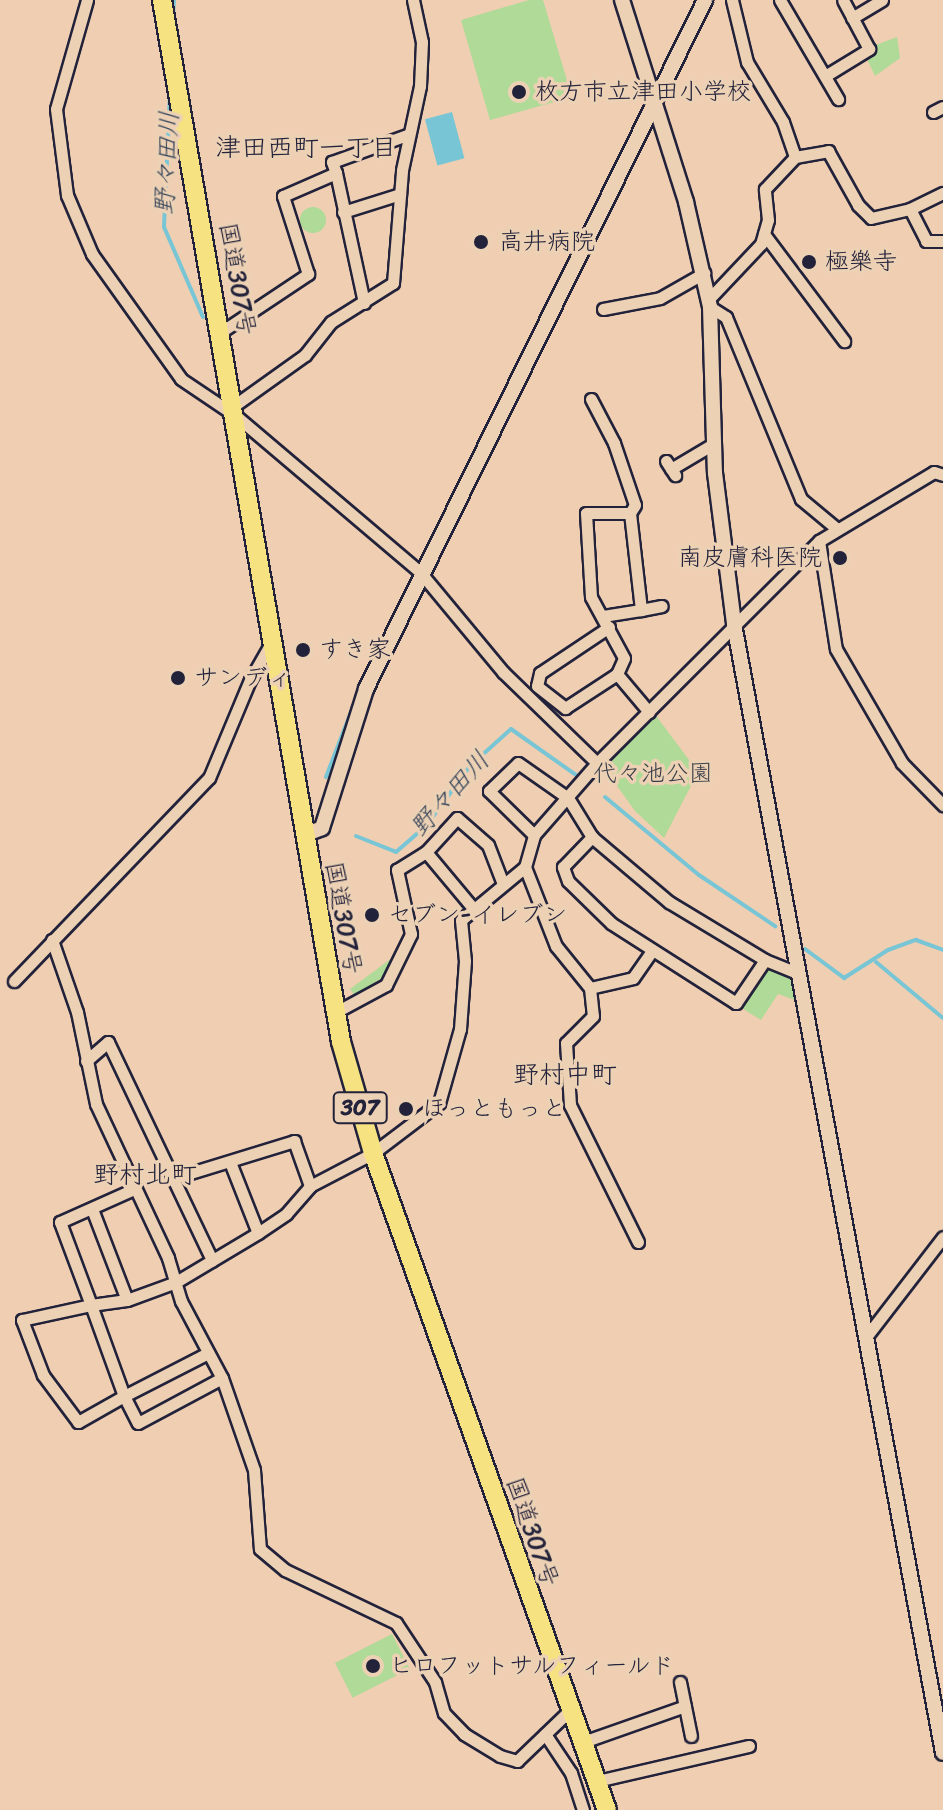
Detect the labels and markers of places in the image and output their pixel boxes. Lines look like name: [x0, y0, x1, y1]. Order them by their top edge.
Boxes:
place label: 枚方市立津田小学校: [535, 78, 751, 106]
marker: 枚方市立津田小学校: [510, 83, 528, 101]
place label: 高井病院: [499, 228, 595, 256]
marker: 高井病院: [470, 231, 492, 253]
place label: 極樂寺: [825, 248, 897, 276]
marker: 極樂寺: [800, 253, 818, 271]
place label: 南皮膚科医院: [678, 544, 822, 572]
marker: 南皮膚科医院: [829, 547, 851, 569]
place label: すき家: [319, 636, 391, 664]
marker: すき家: [294, 641, 312, 659]
place label: サンディ: [194, 664, 290, 692]
marker: サンディ: [169, 669, 187, 687]
place label: セブン-イレブン: [388, 901, 567, 929]
marker: セブン-イレブン: [363, 906, 381, 924]
place label: ほっともっと: [422, 1095, 566, 1123]
marker: ほっともっと: [397, 1100, 415, 1118]
place label: ヒロフットサルフィールド: [389, 1652, 677, 1680]
marker: ヒロフットサルフィールド: [364, 1657, 382, 1675]

